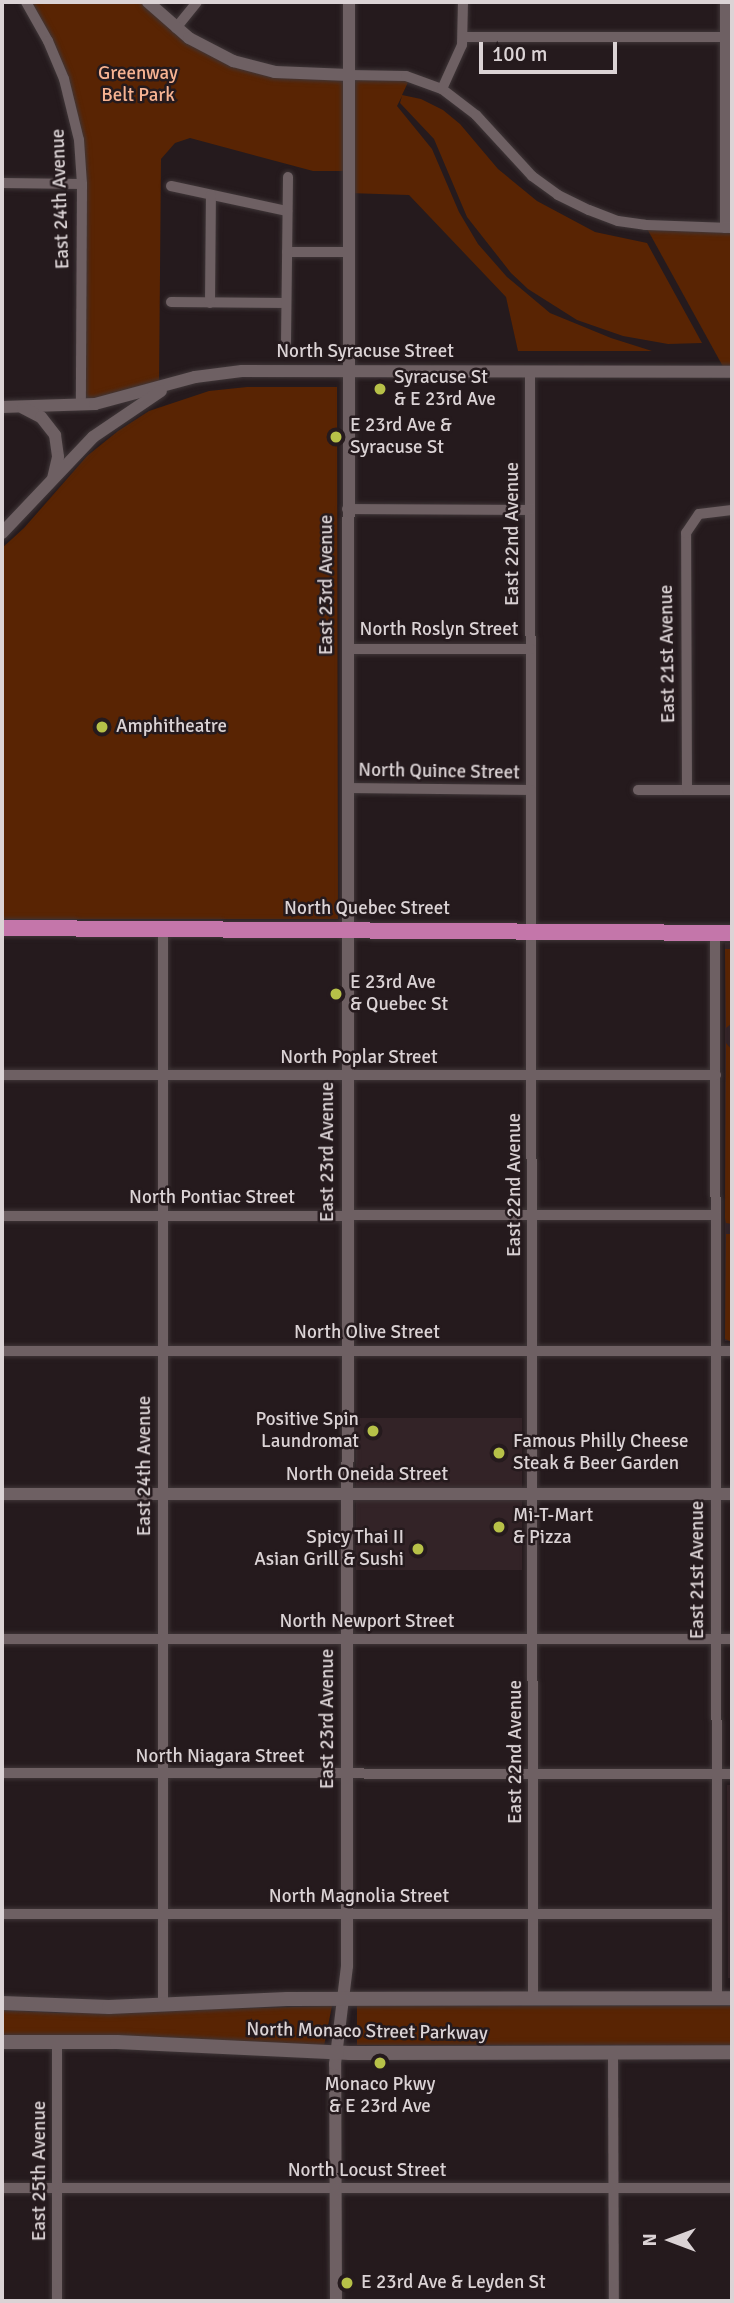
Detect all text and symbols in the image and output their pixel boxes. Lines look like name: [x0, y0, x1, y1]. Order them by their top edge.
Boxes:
scale bar: [482, 28, 620, 72]
text: 100 m: [492, 41, 547, 67]
park label: Greenway Belt Park: [98, 63, 178, 107]
street label: East 24th Avenue: [47, 128, 75, 270]
street label: North Syracuse Street: [276, 341, 454, 363]
place label: Syracuse St & E 23rd Ave: [394, 367, 496, 411]
marker: Syracuse St & E 23rd Ave: [372, 381, 388, 397]
place label: E 23rd Ave & Syracuse St: [350, 415, 452, 459]
marker: E 23rd Ave & Syracuse St: [328, 429, 344, 445]
street label: East 22nd Avenue: [502, 462, 524, 606]
street label: East 23rd Avenue: [316, 515, 338, 655]
street label: East 21st Avenue: [655, 585, 681, 723]
street label: North Roslyn Street: [360, 619, 518, 641]
place label: Amphitheatre: [116, 716, 227, 738]
marker: Amphitheatre: [94, 719, 110, 735]
street label: North Quince Street: [358, 759, 520, 785]
street label: North Quebec Street: [284, 898, 450, 920]
place label: E 23rd Ave & Quebec St: [350, 972, 448, 1016]
marker: E 23rd Ave & Quebec St: [328, 986, 344, 1002]
street label: North Poplar Street: [280, 1047, 438, 1069]
street label: East 23rd Avenue: [317, 1082, 339, 1222]
street label: East 22nd Avenue: [504, 1113, 526, 1257]
street label: North Pontiac Street: [129, 1187, 295, 1209]
street label: North Olive Street: [294, 1322, 440, 1344]
street label: East 24th Avenue: [134, 1396, 156, 1536]
place label: Positive Spin Laundromat: [255, 1409, 359, 1453]
marker: Positive Spin Laundromat: [365, 1423, 381, 1439]
place label: Famous Philly Cheese Steak & Beer Garden: [513, 1431, 689, 1475]
marker: Famous Philly Cheese Steak & Beer Garden: [491, 1445, 507, 1461]
street label: North Oneida Street: [286, 1464, 448, 1486]
street label: East 21st Avenue: [687, 1501, 709, 1639]
place label: Mi-T-Mart & Pizza: [513, 1505, 593, 1549]
marker: Mi-T-Mart & Pizza: [491, 1519, 507, 1535]
place label: Spicy Thai II Asian Grill & Sushi: [254, 1527, 404, 1571]
marker: Spicy Thai II Asian Grill & Sushi: [410, 1541, 426, 1557]
street label: North Newport Street: [280, 1611, 454, 1633]
street label: East 23rd Avenue: [317, 1649, 339, 1789]
street label: East 22nd Avenue: [505, 1680, 527, 1824]
street label: North Niagara Street: [136, 1746, 304, 1768]
street label: North Magnolia Street: [269, 1886, 449, 1908]
street label: North Monaco Street Parkway: [246, 2018, 488, 2046]
marker: Monaco Pkwy & E 23rd Ave: [372, 2055, 388, 2071]
place label: Monaco Pkwy & E 23rd Ave: [325, 2074, 435, 2118]
street label: East 25th Avenue: [29, 2101, 51, 2241]
street label: North Locust Street: [288, 2160, 446, 2182]
north arrow: [636, 2205, 706, 2275]
text: N: [638, 2233, 662, 2247]
place label: E 23rd Ave & Leyden St: [361, 2272, 546, 2294]
marker: E 23rd Ave & Leyden St: [339, 2275, 355, 2291]

